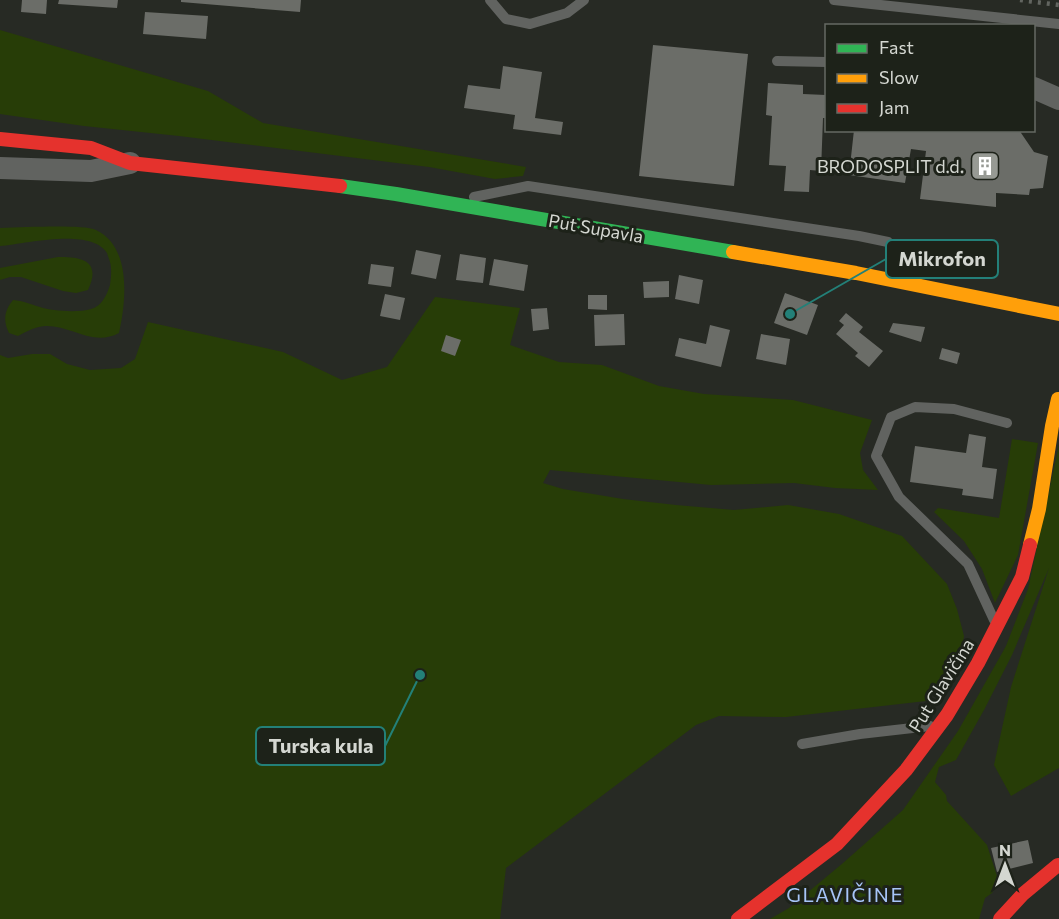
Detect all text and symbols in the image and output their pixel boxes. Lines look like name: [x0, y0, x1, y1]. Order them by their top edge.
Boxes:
legend: [825, 24, 1035, 132]
text: Fast: [879, 36, 914, 58]
text: Slow: [879, 66, 919, 88]
text: Jam: [879, 96, 909, 118]
building icon: BRODOSPLIT d.d.: [969, 150, 1001, 182]
place label: BRODOSPLIT d.d.: [817, 155, 964, 177]
street label: Put Supavla: [547, 209, 645, 247]
callout: Mikrofon: [886, 240, 998, 278]
text: Mikrofon: [898, 246, 986, 270]
street label: Put Glavičina: [904, 634, 978, 736]
callout: Turska kula: [256, 727, 385, 765]
text: Turska kula: [268, 733, 374, 757]
north arrow: [975, 835, 1035, 895]
text: N: [999, 840, 1011, 859]
district label: GLAVIČINE: [786, 882, 904, 906]

